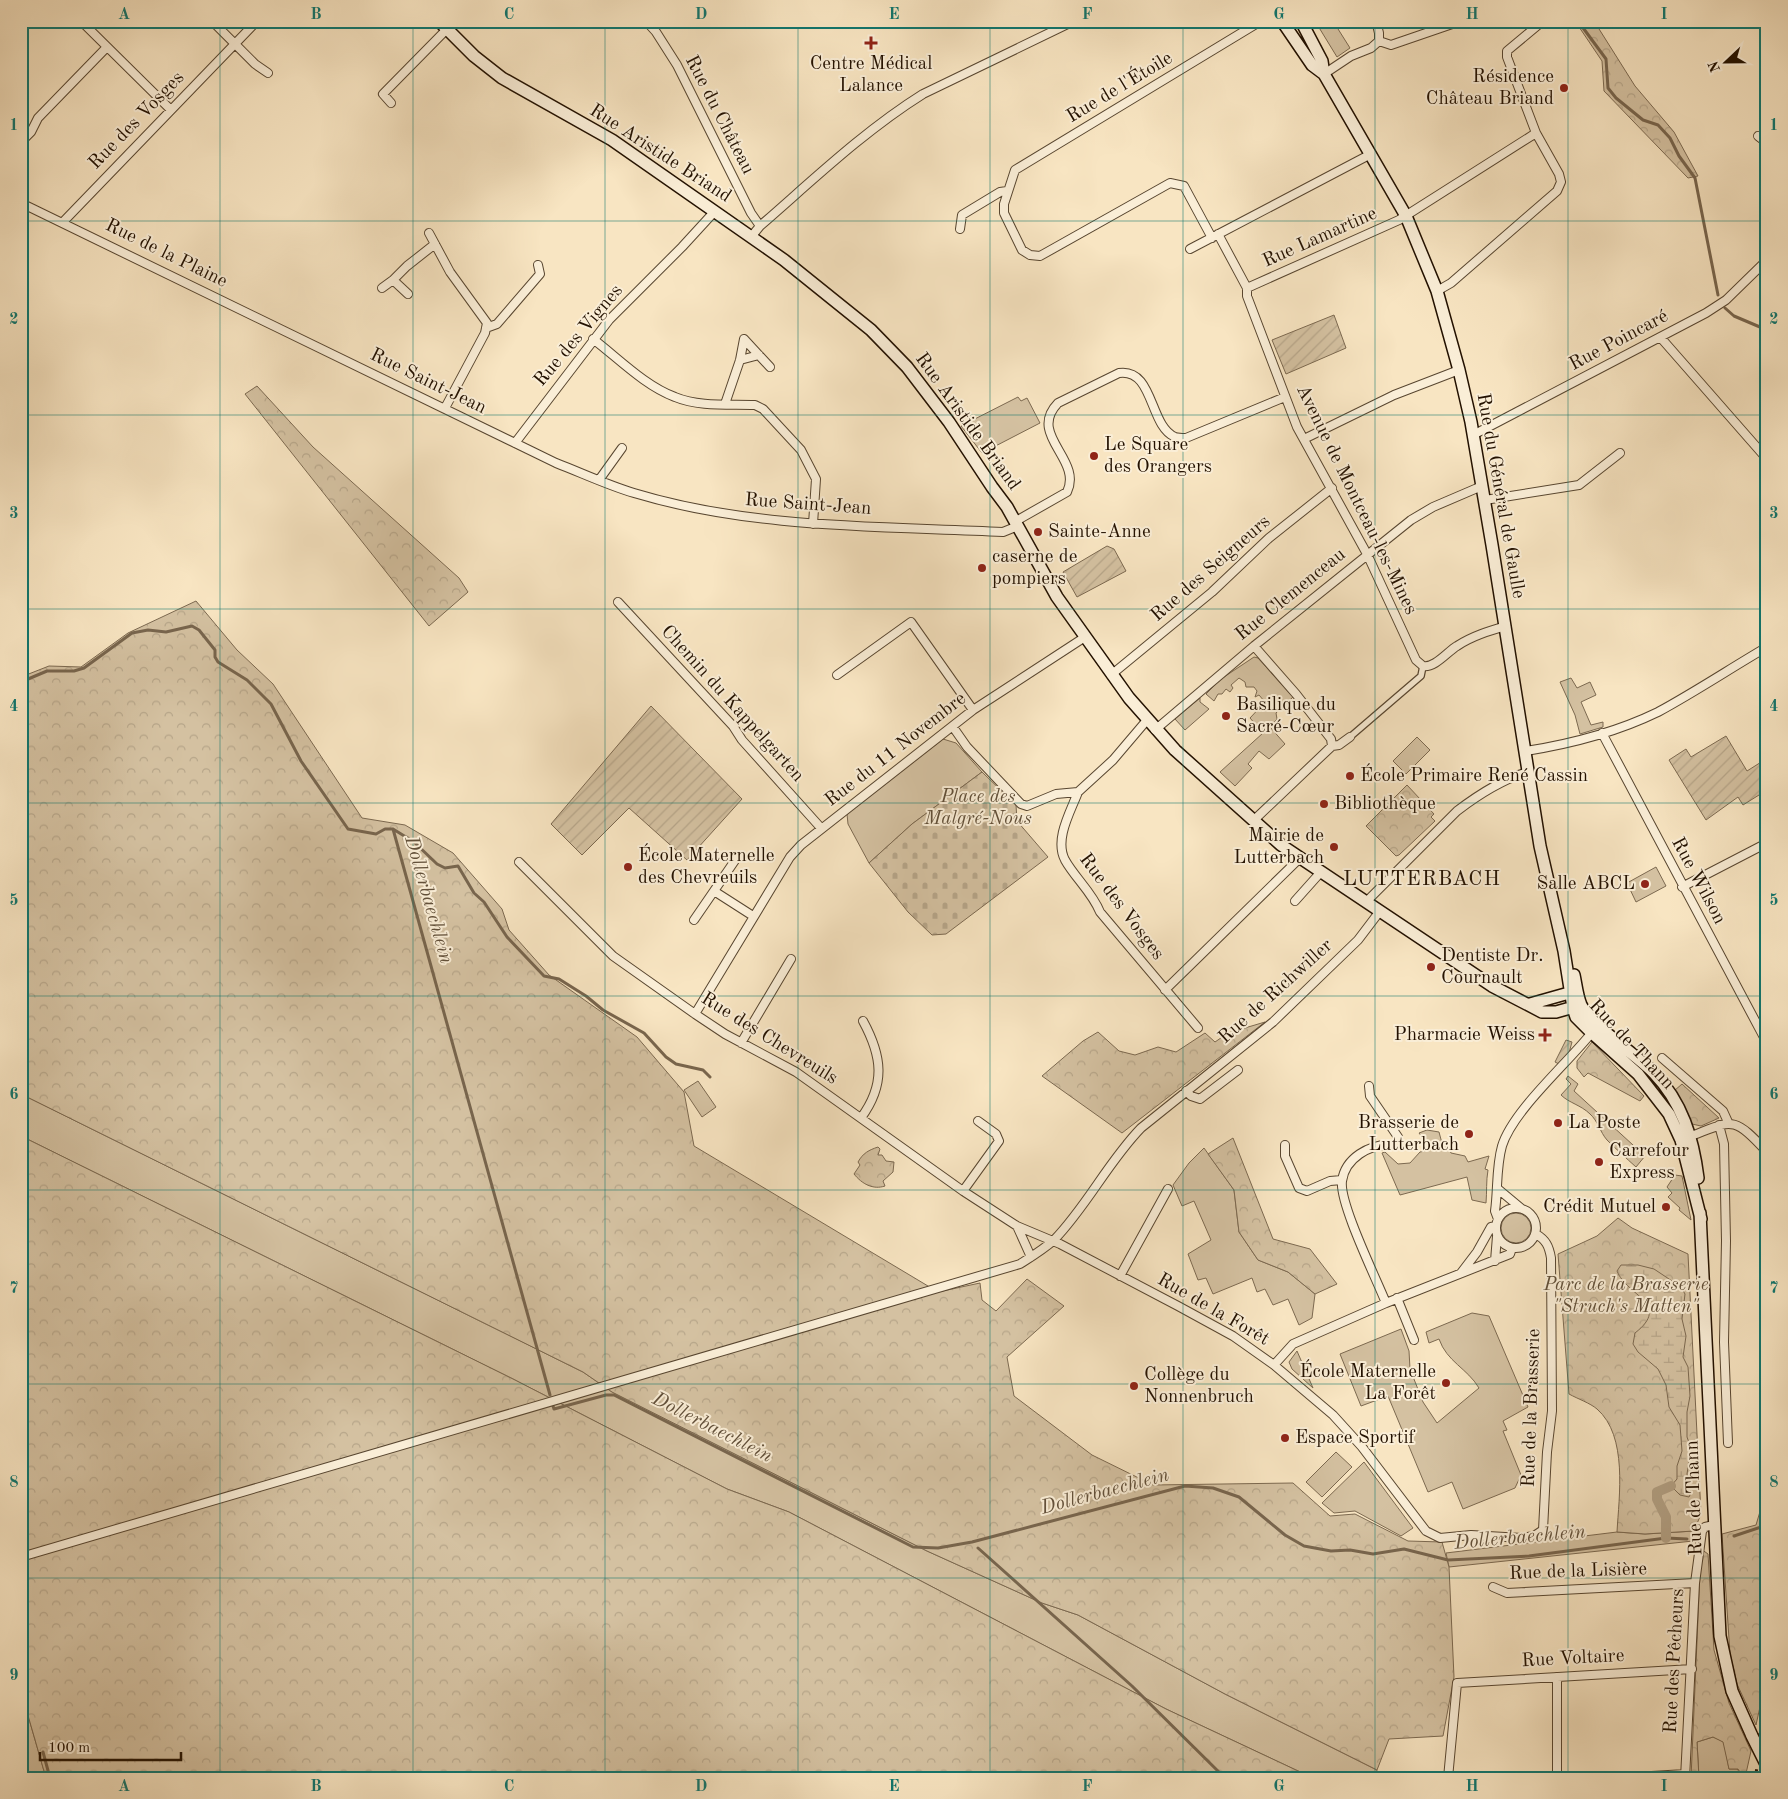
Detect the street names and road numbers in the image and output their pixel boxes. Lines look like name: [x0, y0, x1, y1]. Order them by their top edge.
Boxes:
street label: Rue de l'Étoile: [1062, 46, 1176, 127]
street label: Rue du Château: [681, 53, 757, 177]
street label: Rue des Vosges: [86, 68, 188, 174]
street label: Rue Aristide Briand: [586, 101, 734, 207]
street label: Rue Lamartine: [1260, 204, 1380, 272]
street label: Rue de la Plaine: [102, 216, 230, 292]
street label: Rue des Vignes: [531, 281, 627, 391]
street label: Rue Poincaré: [1567, 307, 1671, 375]
street label: Rue Saint-Jean: [367, 346, 489, 418]
street label: Rue Aristide Briand: [911, 350, 1023, 494]
street label: Avenue de Montceau-les-Mines: [1292, 382, 1420, 618]
street label: Rue du Général de Gaulle: [1473, 392, 1527, 600]
street label: Rue Saint-Jean: [744, 491, 872, 519]
street label: Rue des Seigneurs: [1148, 512, 1274, 626]
street label: Rue Clemenceau: [1233, 545, 1349, 645]
street label: Chemin du Kappelgarten: [657, 622, 807, 786]
street label: Rue du 11 Novembre: [822, 689, 970, 811]
street label: Rue Wilson: [1667, 834, 1729, 928]
street label: Rue des Vosges: [1075, 850, 1167, 964]
street label: Rue de Richwiller: [1215, 936, 1337, 1048]
street label: Rue des Chevreuils: [697, 989, 841, 1089]
street label: Rue de Thann: [1585, 996, 1677, 1094]
street label: Rue de la Forêt: [1154, 1270, 1272, 1350]
street label: Rue de la Brasserie: [1520, 1328, 1544, 1488]
street label: Rue de Thann: [1683, 1440, 1707, 1556]
street label: Rue de la Lisière: [1509, 1560, 1647, 1584]
street label: Rue des Pêcheurs: [1662, 1588, 1688, 1734]
street label: Rue Voltaire: [1521, 1647, 1625, 1671]

